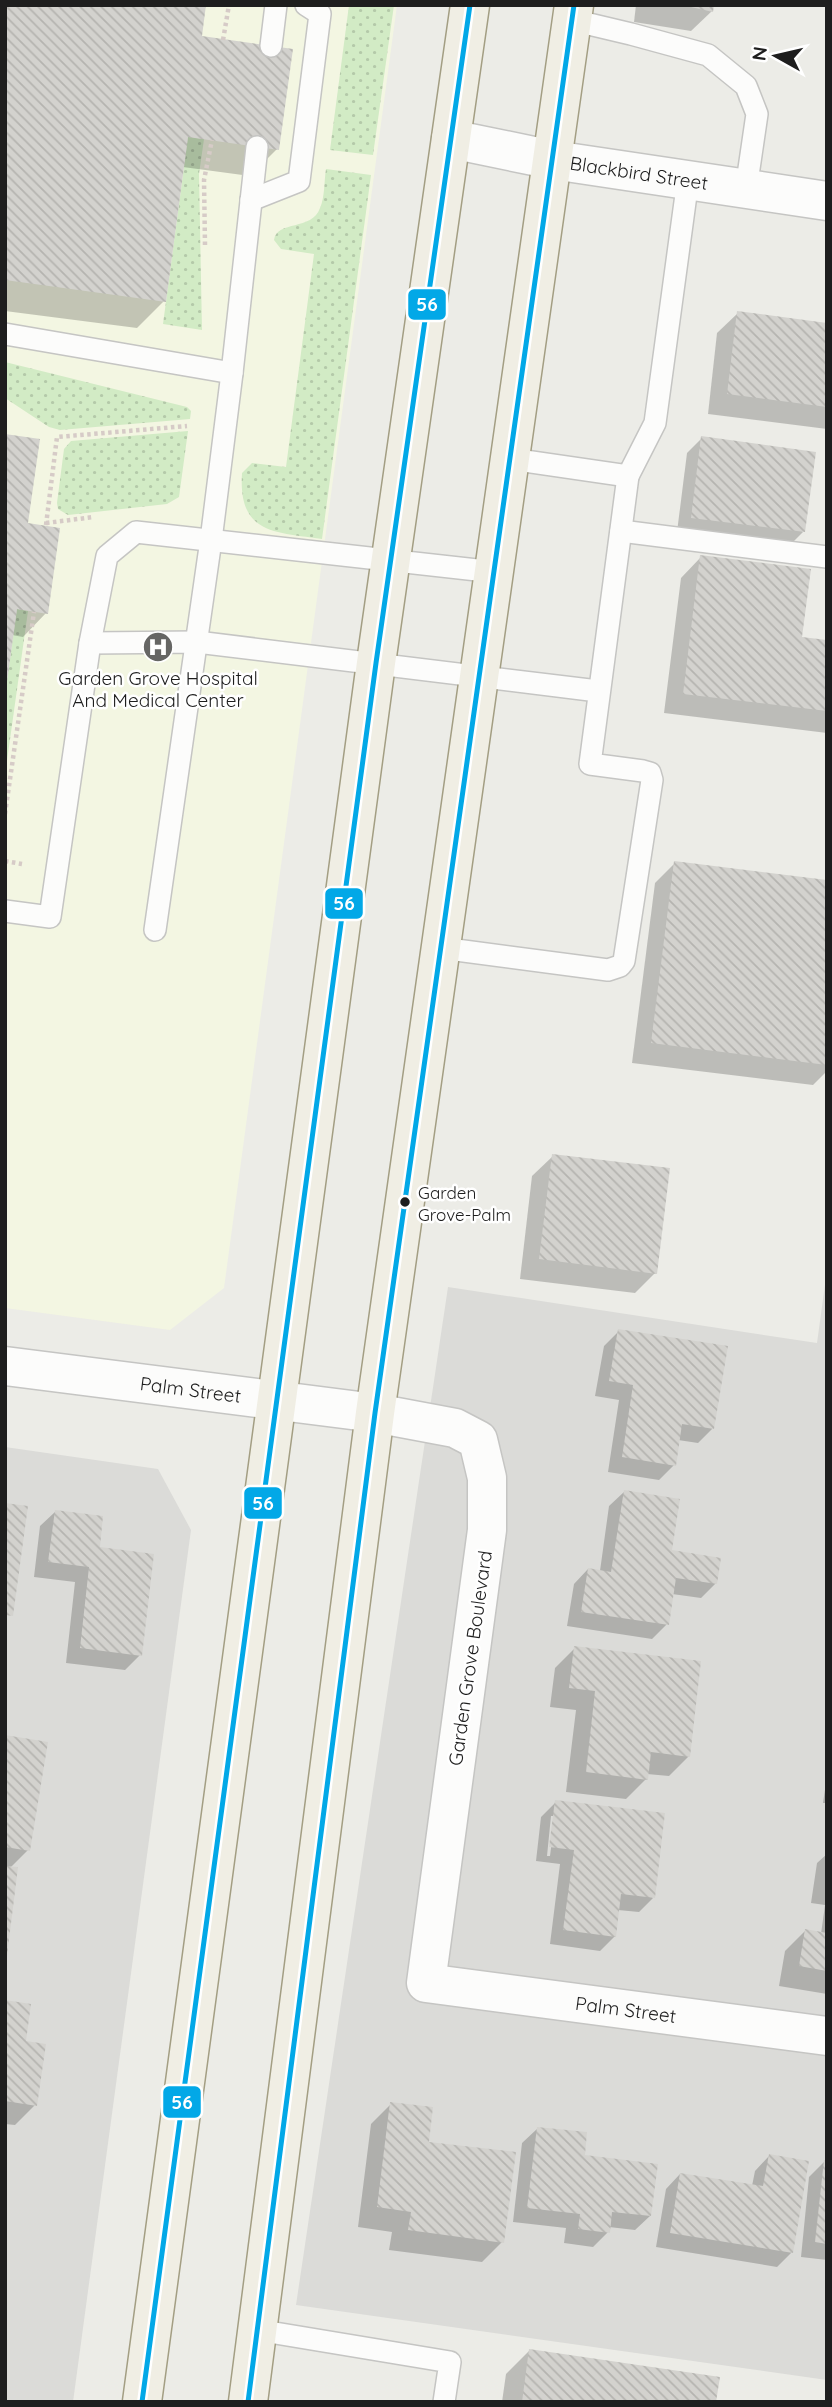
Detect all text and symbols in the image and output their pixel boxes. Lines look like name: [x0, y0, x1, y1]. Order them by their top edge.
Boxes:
north arrow: [741, 21, 811, 91]
text: N: [746, 45, 772, 62]
street label: Blackbird Street: [568, 151, 710, 195]
line badge: 56: [407, 288, 447, 321]
text: 56: [416, 292, 438, 316]
hospital icon: Garden Grove Hospital And Medical Center: [141, 630, 175, 664]
place label: Garden Grove Hospital And Medical Center: [58, 666, 258, 712]
line badge: 56: [324, 887, 364, 920]
text: 56: [333, 891, 355, 915]
place label: Garden Grove-Palm: [418, 1182, 511, 1225]
marker: Garden Grove-Palm: [398, 1195, 412, 1209]
street label: Palm Street: [139, 1371, 242, 1408]
line badge: 56: [243, 1486, 283, 1520]
text: 56: [252, 1491, 274, 1515]
street label: Garden Grove Boulevard: [443, 1549, 497, 1767]
street label: Palm Street: [574, 1991, 678, 2028]
line badge: 56: [162, 2085, 202, 2119]
text: 56: [171, 2090, 193, 2114]

